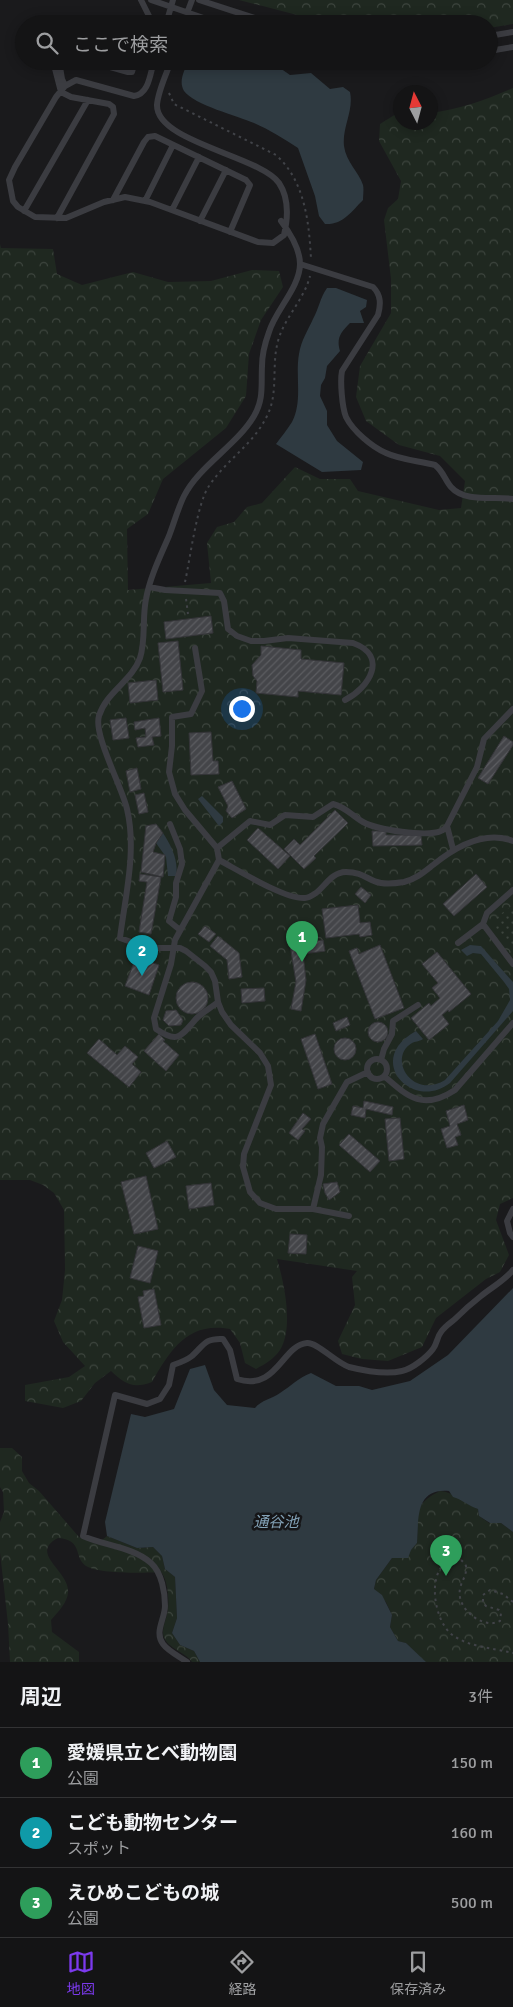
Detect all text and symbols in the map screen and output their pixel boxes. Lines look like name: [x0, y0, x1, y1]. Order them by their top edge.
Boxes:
search box: [15, 15, 498, 70]
icon: search: [33, 29, 61, 57]
text: ここで検索: [73, 33, 168, 57]
north arrow: [393, 85, 438, 130]
your location: [229, 696, 255, 722]
pin: 1: [286, 921, 318, 962]
pin: 2: [126, 935, 158, 976]
water label: 通谷池: [253, 1513, 300, 1531]
pin: 3: [430, 1535, 462, 1576]
text: 周辺: [20, 1684, 62, 1710]
text: 3件: [468, 1687, 493, 1707]
text: 愛媛県立とべ動物園: [67, 1741, 237, 1765]
text: 1: [32, 1753, 40, 1773]
text: 150 m: [451, 1753, 493, 1773]
text: 公園: [67, 1769, 99, 1789]
text: こども動物センター: [67, 1811, 238, 1835]
text: 2: [32, 1823, 40, 1843]
text: 160 m: [451, 1823, 493, 1843]
text: スポット: [67, 1839, 131, 1859]
text: えひめこどもの城: [67, 1881, 219, 1905]
text: 3: [32, 1893, 40, 1913]
text: 500 m: [451, 1893, 493, 1913]
text: 公園: [67, 1909, 99, 1929]
tab: 地図: [67, 1948, 95, 1998]
tab: 経路: [228, 1948, 256, 1998]
tab: 保存済み: [390, 1948, 446, 1998]

